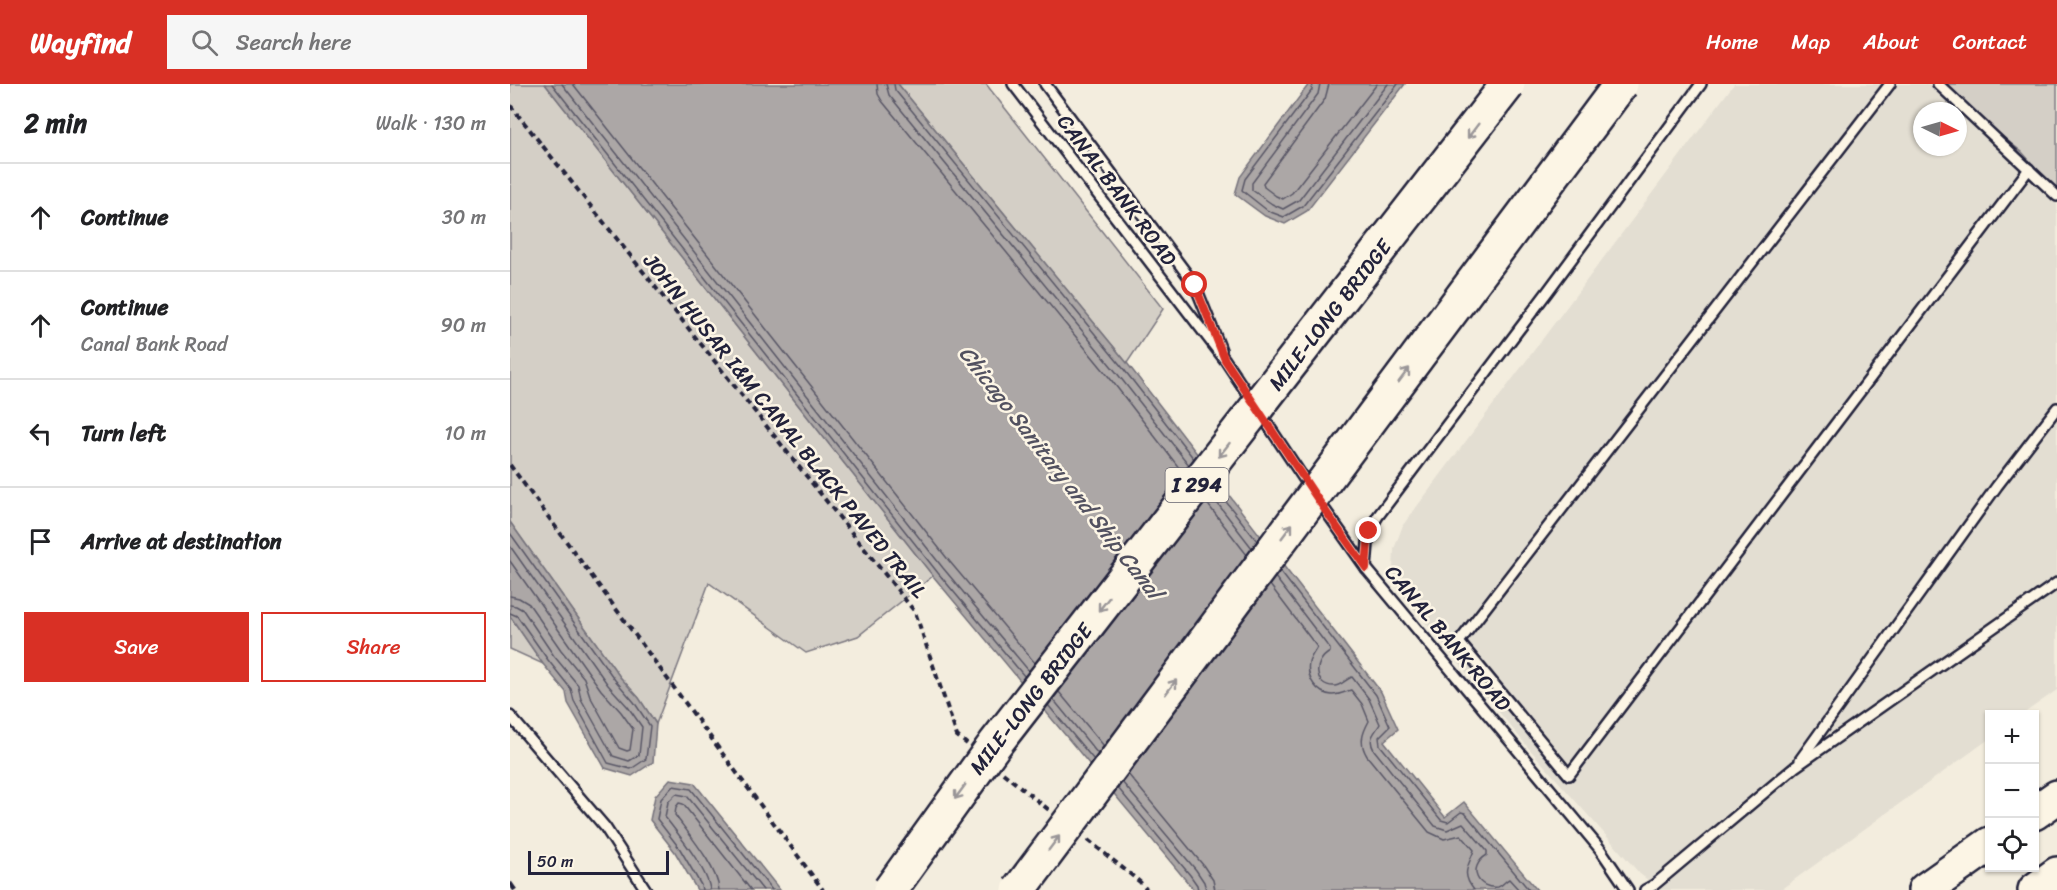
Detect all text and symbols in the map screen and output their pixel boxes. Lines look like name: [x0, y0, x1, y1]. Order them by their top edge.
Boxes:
search box: [167, 15, 587, 69]
text: Wayfind: [30, 18, 131, 67]
text: Search here: [236, 23, 352, 62]
text: Home: [1706, 23, 1758, 61]
text: Map: [1791, 23, 1830, 61]
text: About: [1863, 23, 1920, 61]
text: Contact: [1953, 23, 2027, 61]
icon: search: [188, 26, 221, 59]
text: 2 min: [24, 100, 87, 146]
north arrow: [1913, 102, 1967, 156]
text: Walk · 130 m: [376, 106, 486, 141]
street label: CANAL BANK ROAD: [1047, 106, 1187, 275]
one-way arrow: [1467, 122, 1480, 138]
text: Continue: [81, 198, 169, 237]
text: 30 m: [442, 200, 486, 235]
icon: ahead: [24, 201, 57, 234]
street label: MILE-LONG BRIDGE: [1258, 229, 1403, 400]
street label: JOHN HUSAR I&M CANAL BLACK PAVED TRAIL: [632, 244, 937, 607]
route start: [1181, 271, 1207, 297]
text: Continue: [81, 288, 169, 327]
text: 90 m: [441, 308, 486, 343]
icon: ahead: [24, 309, 57, 342]
text: Canal Bank Road: [81, 327, 227, 362]
water label: Chicago Sanitary and Ship Canal: [949, 337, 1175, 612]
one-way arrow: [1398, 367, 1410, 383]
text: Turn left: [81, 414, 166, 453]
text: 10 m: [444, 416, 486, 451]
icon: left: [24, 417, 57, 450]
one-way arrow: [1218, 442, 1231, 458]
road number: I 294: [1166, 468, 1228, 502]
route end: [1355, 517, 1381, 543]
text: Arrive at destination: [81, 522, 282, 561]
one-way arrow: [1281, 523, 1294, 539]
icon: arrive: [24, 525, 57, 558]
street label: CANAL BANK ROAD: [1375, 556, 1522, 721]
one-way arrow: [1098, 596, 1111, 612]
button: Save: [24, 612, 249, 682]
button: Share: [261, 612, 486, 682]
street label: MILE-LONG BRIDGE: [959, 613, 1104, 784]
one-way arrow: [1164, 679, 1177, 695]
map controls: [1985, 710, 2039, 872]
button: +: [1985, 710, 2039, 764]
button: −: [1985, 764, 2039, 818]
one-way arrow: [954, 784, 966, 800]
button: locate: [1985, 818, 2039, 872]
one-way arrow: [1048, 836, 1060, 852]
text: 50 m: [537, 847, 573, 876]
scale bar: [528, 848, 669, 876]

